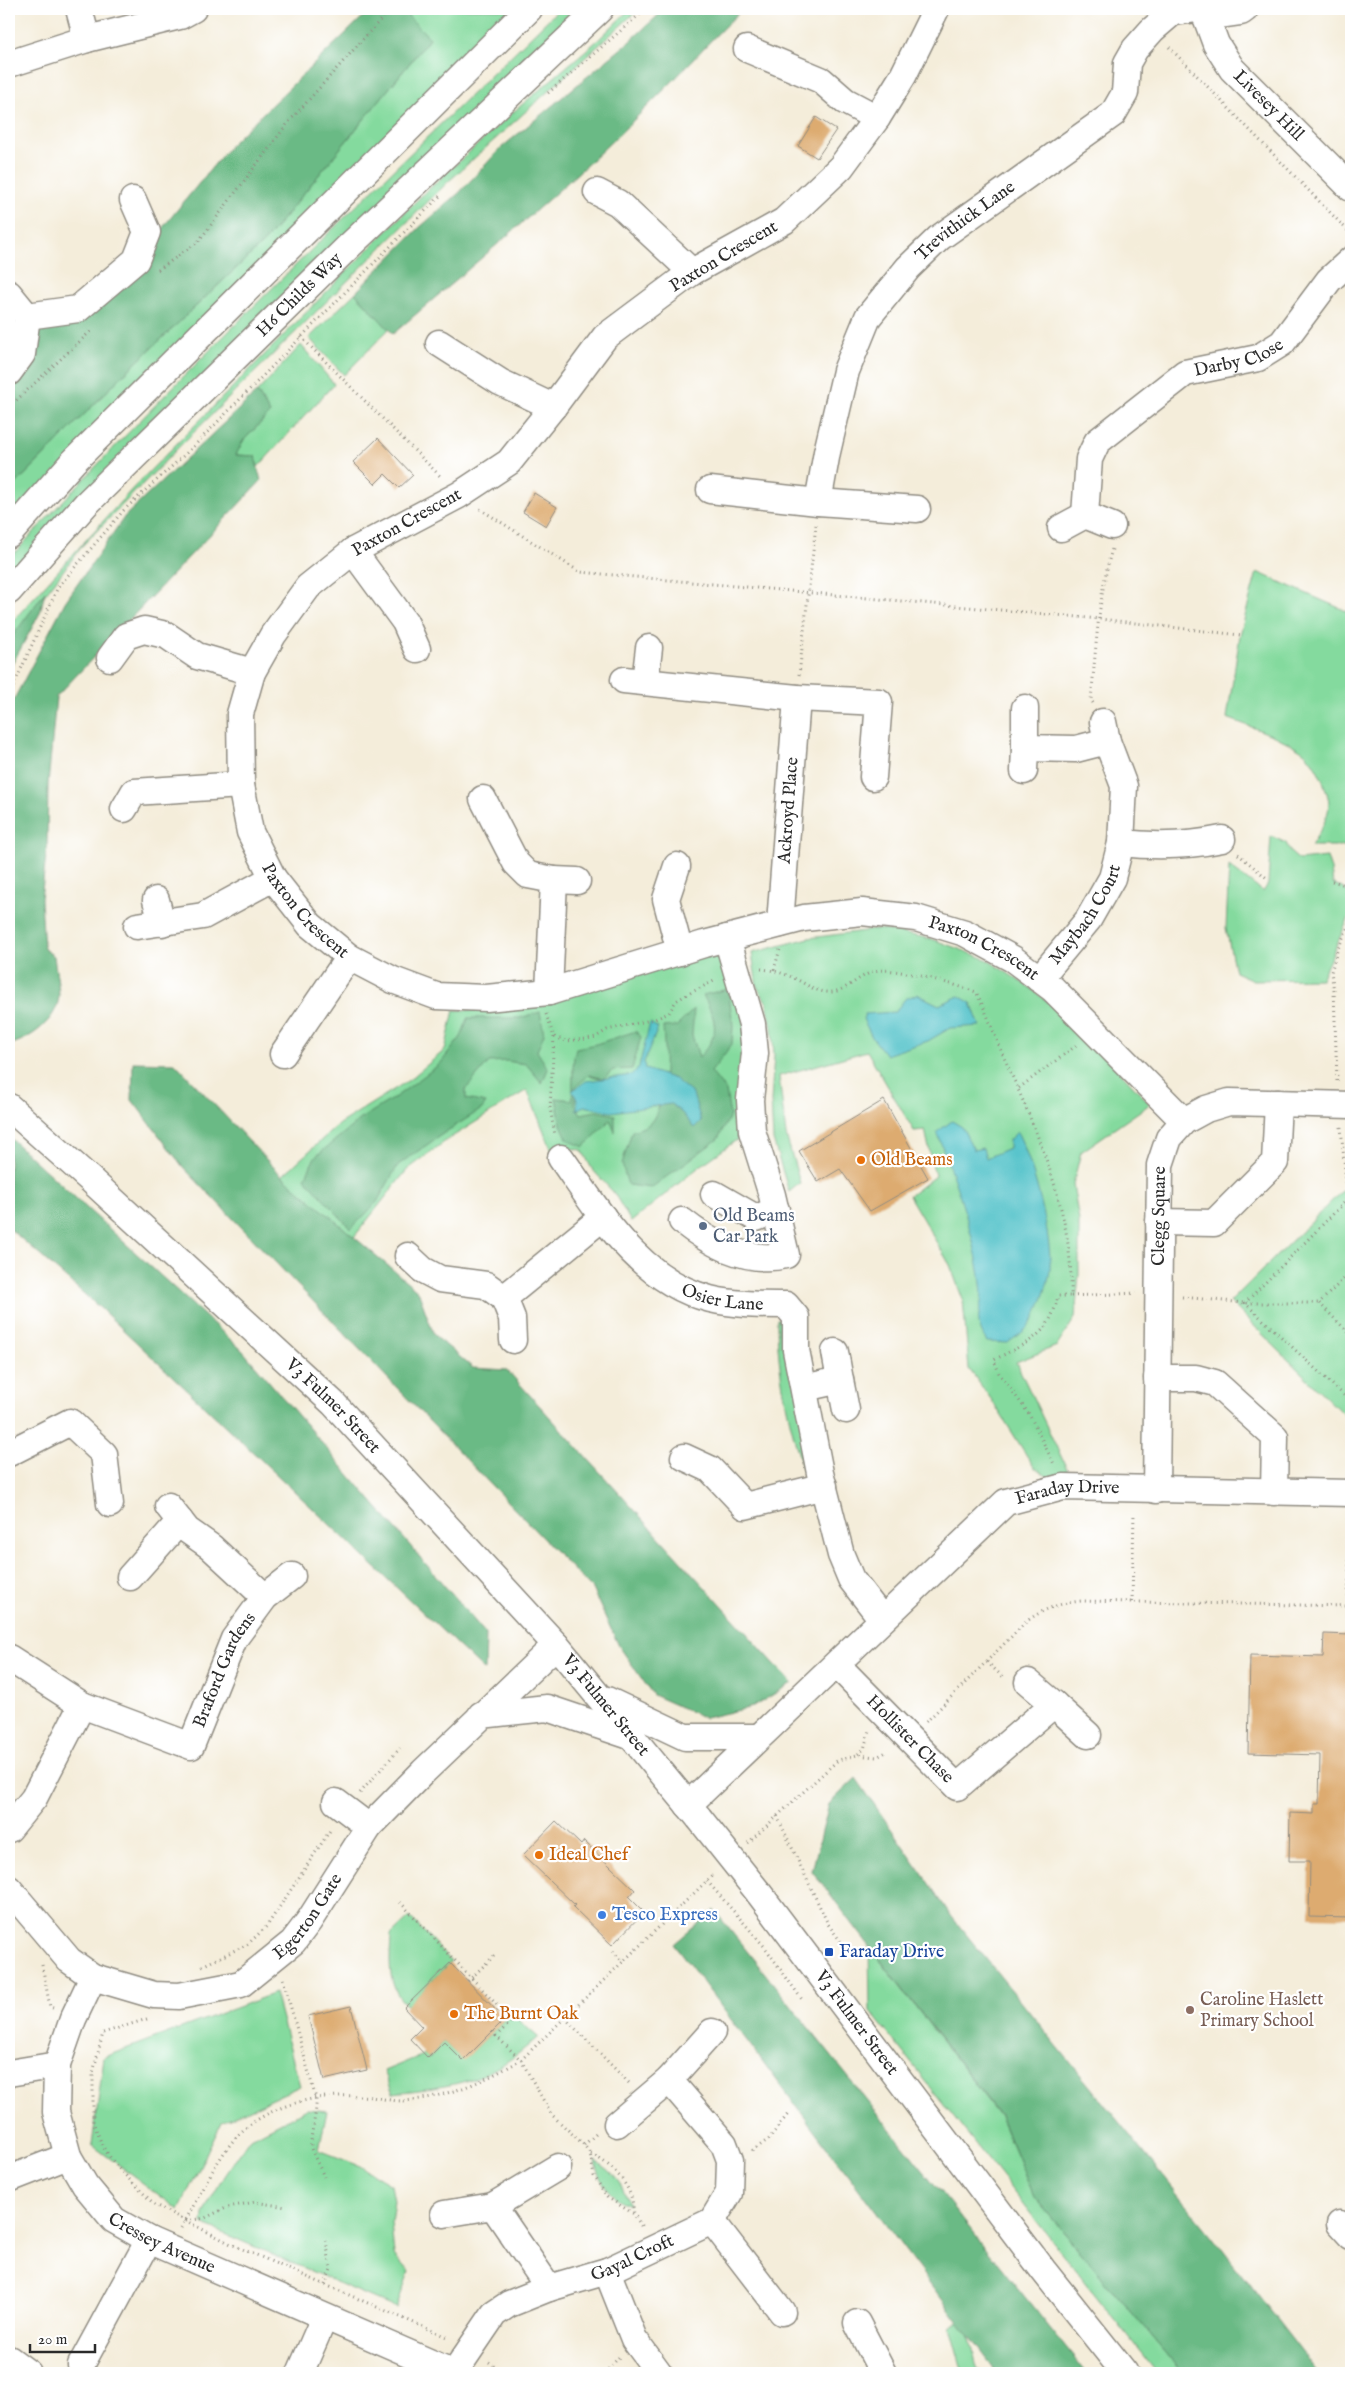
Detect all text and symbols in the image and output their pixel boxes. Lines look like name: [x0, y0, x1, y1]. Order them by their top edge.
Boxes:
street label: Livesey Hill: [1228, 65, 1309, 146]
street label: Trevithick Lane: [910, 176, 1020, 266]
street label: Paxton Crescent: [666, 216, 782, 298]
street label: H6 Childs Way: [251, 247, 347, 342]
street label: Darby Close: [1192, 333, 1288, 382]
street label: Paxton Crescent: [348, 483, 466, 563]
street label: Ackroyd Place: [773, 756, 804, 865]
street label: Paxton Crescent: [256, 859, 354, 964]
street label: Maybach Court: [1044, 862, 1126, 970]
street label: Paxton Crescent: [926, 911, 1044, 986]
place label: Old Beams: [871, 1149, 952, 1172]
marker: Old Beams: [855, 1154, 867, 1166]
street label: Clegg Square: [1147, 1166, 1171, 1266]
place label: Old Beams Car Park: [713, 1205, 794, 1249]
marker: Old Beams Car Park: [697, 1220, 709, 1232]
street label: Osier Lane: [678, 1278, 764, 1316]
street label: V3 Fulmer Street: [280, 1353, 385, 1458]
street label: Faraday Drive: [1013, 1475, 1120, 1511]
street label: Braford Gardens: [188, 1608, 261, 1731]
street label: V3 Fulmer Street: [556, 1649, 655, 1761]
street label: Hollister Chase: [861, 1690, 959, 1788]
place label: Ideal Chef: [549, 1844, 632, 1867]
marker: Ideal Chef: [533, 1849, 545, 1861]
street label: Egerton Gate: [268, 1869, 348, 1965]
place label: Tesco Express: [612, 1904, 718, 1927]
marker: Tesco Express: [596, 1909, 608, 1921]
place label: Faraday Drive: [839, 1941, 944, 1964]
marker: Faraday Drive: [823, 1946, 835, 1958]
street label: V3 Fulmer Street: [809, 1965, 904, 2080]
place label: Caroline Haslett Primary School: [1200, 1989, 1323, 2033]
place label: The Burnt Oak: [464, 2003, 579, 2026]
marker: Caroline Haslett Primary School: [1184, 2004, 1196, 2016]
marker: The Burnt Oak: [448, 2008, 460, 2020]
street label: Cressey Avenue: [104, 2207, 219, 2279]
street label: Gayal Croft: [588, 2229, 678, 2287]
scale bar: [30, 2322, 95, 2354]
text: 20 m: [38, 2330, 68, 2349]

